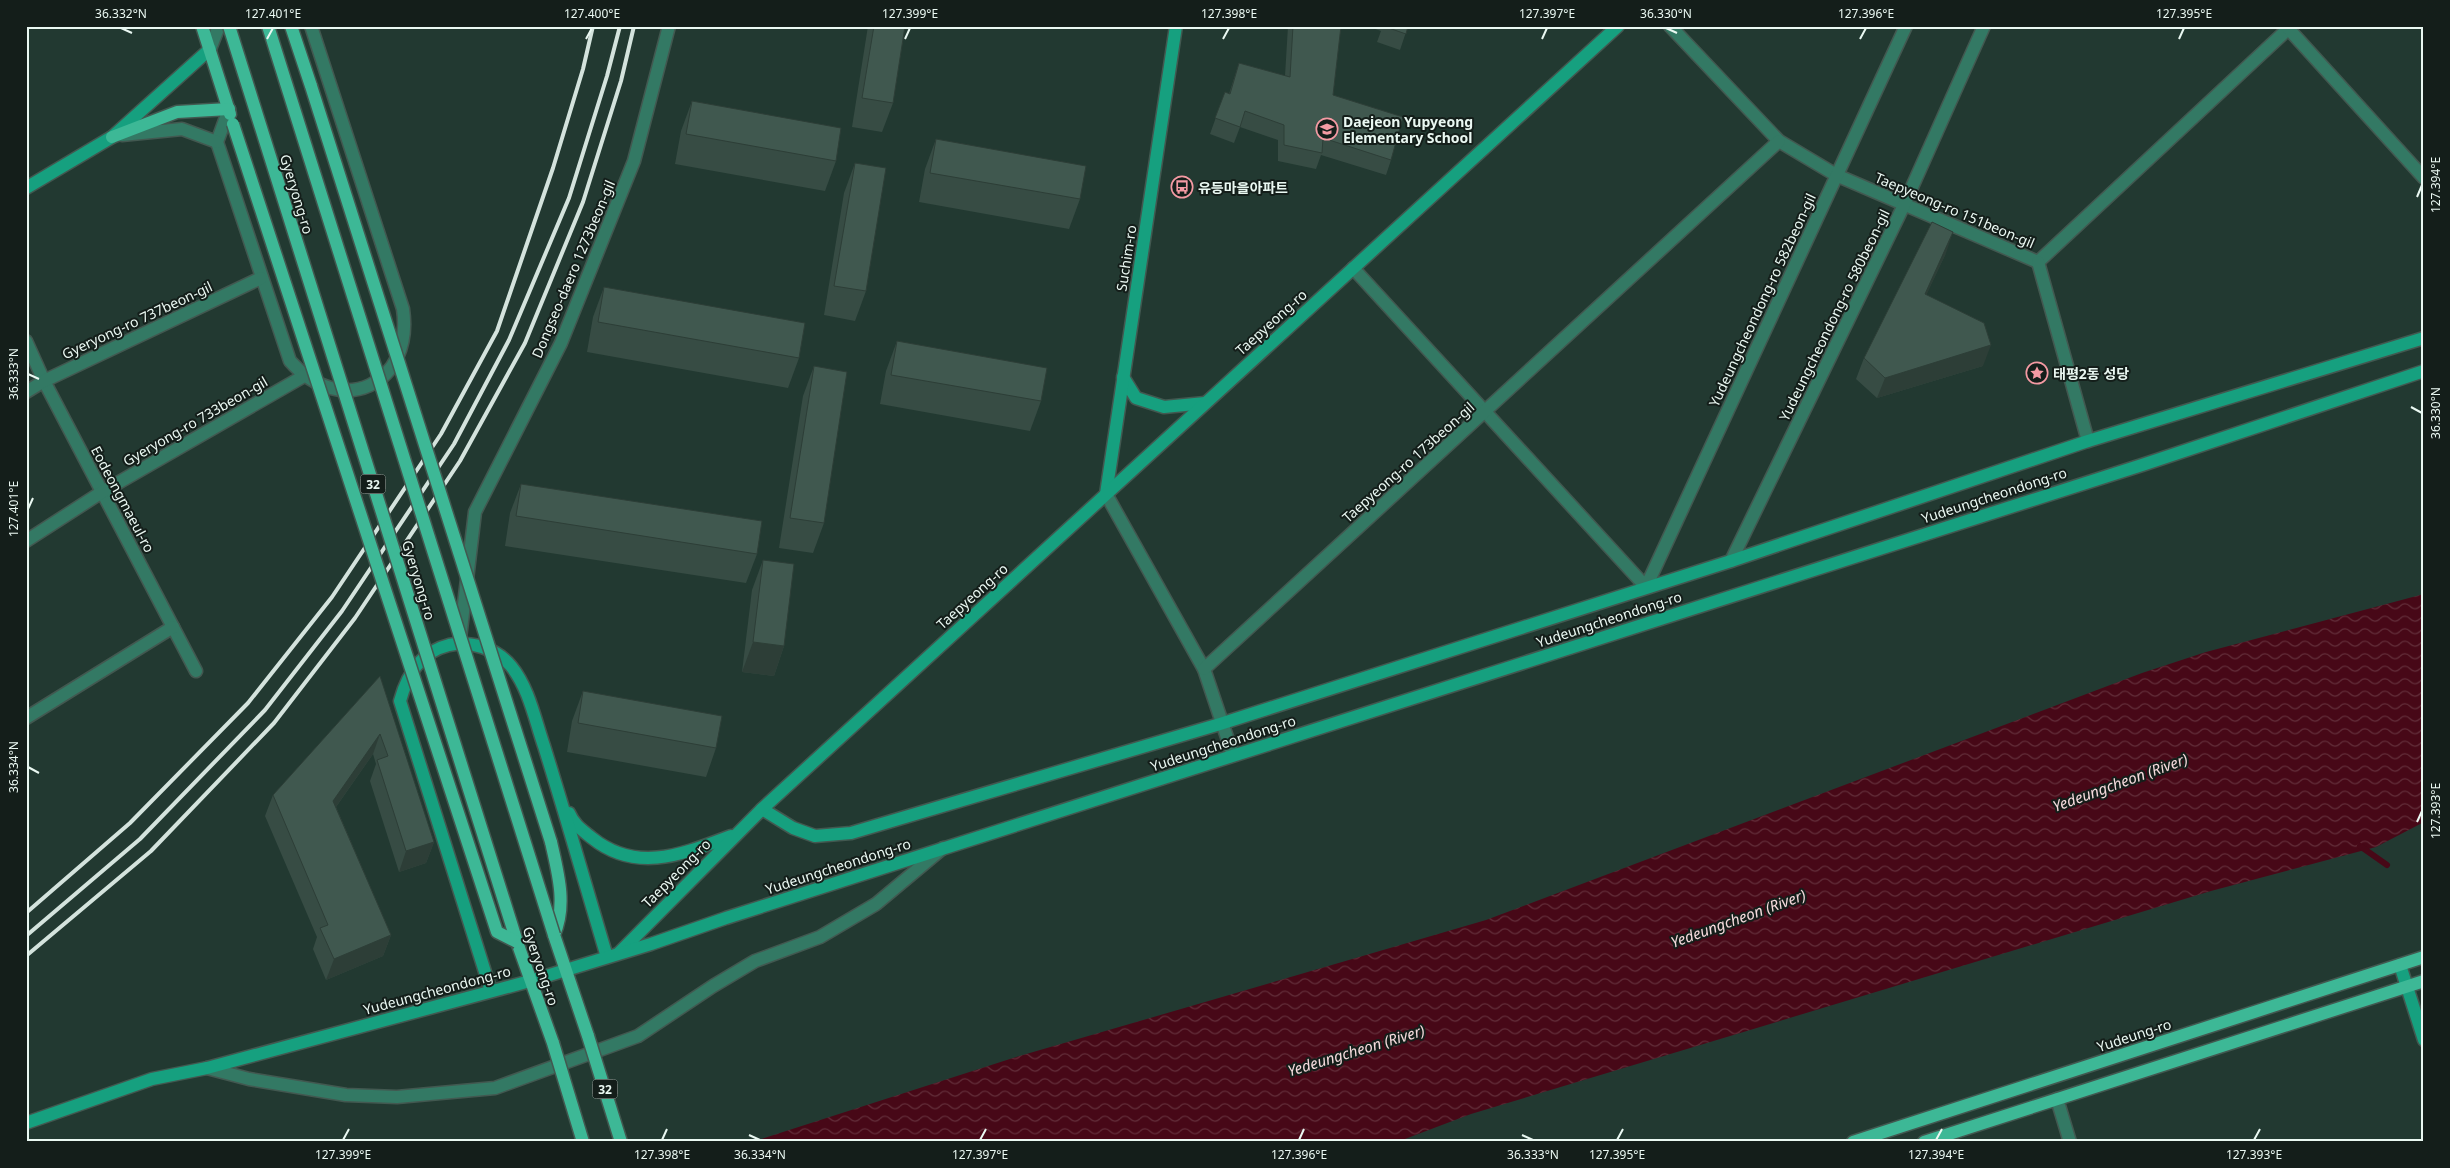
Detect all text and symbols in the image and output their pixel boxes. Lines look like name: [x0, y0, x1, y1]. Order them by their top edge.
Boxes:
text: 36.332°N: [95, 5, 147, 22]
text: 127.401°E: [245, 5, 301, 22]
text: 127.400°E: [564, 5, 620, 22]
text: 127.399°E: [882, 5, 938, 22]
text: 127.398°E: [1201, 5, 1257, 22]
text: 127.397°E: [1519, 5, 1575, 22]
text: 36.330°N: [1640, 5, 1692, 22]
text: 127.396°E: [1838, 5, 1894, 22]
text: 127.395°E: [2156, 5, 2212, 22]
place label: Daejeon Yupyeong Elementary School: [1343, 112, 1473, 147]
school or university icon: Daejeon Yupyeong Elementary School: [1315, 117, 1339, 141]
street label: Gyeryong-ro: [276, 152, 318, 236]
text: 127.394°E: [2427, 157, 2444, 213]
street label: Taepyeong-ro 151beon-gil: [1872, 168, 2038, 252]
bus stop icon: 유등마을아파트: [1170, 175, 1194, 199]
street label: Dongseo-daero 1273beon-gil: [527, 177, 619, 361]
place label: 유등마을아파트: [1198, 178, 1288, 197]
street label: Yudeungcheondong-ro 582beon-gil: [1704, 190, 1820, 410]
street label: Yudeungcheondong-ro 580beon-gil: [1774, 206, 1894, 424]
street label: Suchim-ro: [1111, 223, 1141, 293]
street label: Gyeryong-ro 737beon-gil: [59, 277, 215, 363]
street label: Taepyeong-ro: [1231, 285, 1311, 359]
text: 36.333°N: [5, 348, 22, 400]
place icon: 태평2동 성당: [2025, 361, 2049, 385]
place label: 태평2동 성당: [2053, 364, 2129, 383]
street label: Gyeryong-ro 733beon-gil: [119, 372, 271, 470]
text: 36.330°N: [2427, 387, 2444, 439]
street label: Taepyeong-ro 173beon-gil: [1338, 398, 1478, 526]
street label: Eodeongmaeul-ro: [87, 442, 159, 556]
street label: Yudeungcheondong-ro: [1919, 463, 2069, 527]
road number: 32: [360, 474, 386, 494]
text: 127.401°E: [5, 481, 22, 537]
street label: Gyeryong-ro: [398, 538, 440, 622]
street label: Taepyeong-ro: [932, 559, 1012, 633]
street label: Yudeungcheondong-ro: [1534, 587, 1684, 651]
street label: Yudeungcheondong-ro: [1148, 711, 1298, 775]
text: 36.334°N: [5, 741, 22, 793]
water label: Yedeungcheon (River): [2050, 748, 2190, 816]
text: 127.393°E: [2427, 783, 2444, 839]
street label: Taepyeong-ro: [637, 834, 715, 912]
street label: Yudeungcheondong-ro: [763, 834, 913, 898]
water label: Yedeungcheon (River): [1668, 884, 1808, 952]
street label: Gyeryong-ro: [519, 924, 563, 1008]
street label: Yudeungcheondong-ro: [361, 961, 513, 1019]
street label: Yudeung-ro: [2094, 1014, 2174, 1056]
water label: Yedeungcheon (River): [1285, 1020, 1427, 1080]
road number: 32: [592, 1080, 618, 1098]
text: 127.399°E: [315, 1146, 371, 1163]
text: 127.398°E: [634, 1146, 690, 1163]
text: 36.334°N: [734, 1146, 786, 1163]
text: 127.397°E: [952, 1146, 1008, 1163]
text: 127.396°E: [1271, 1146, 1327, 1163]
text: 36.333°N: [1507, 1146, 1559, 1163]
text: 127.395°E: [1589, 1146, 1645, 1163]
text: 127.394°E: [1908, 1146, 1964, 1163]
text: 127.393°E: [2226, 1146, 2282, 1163]

